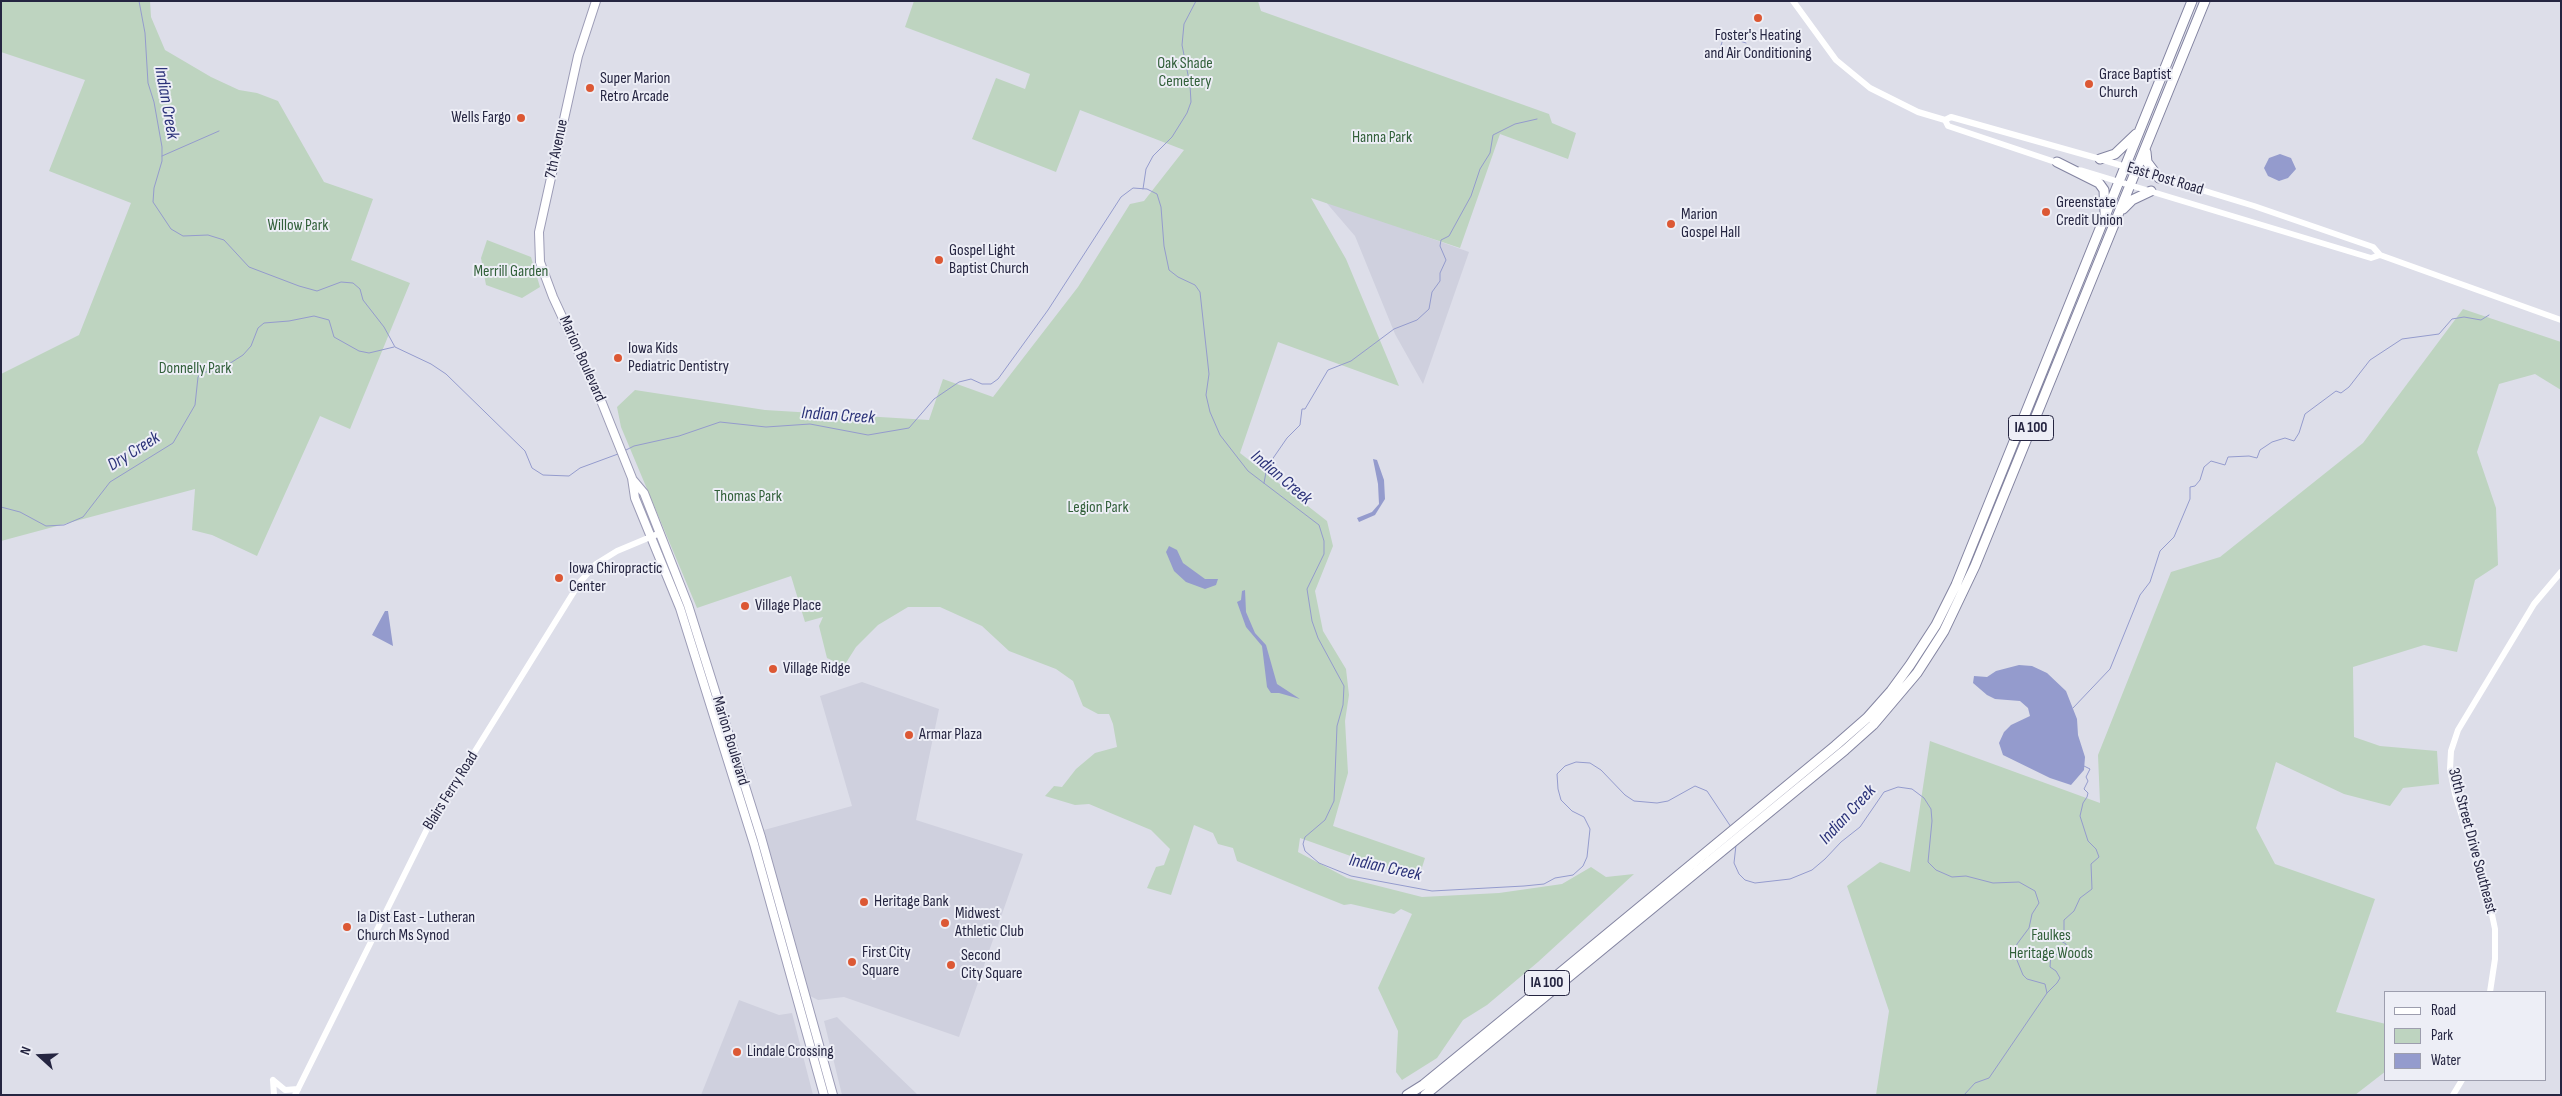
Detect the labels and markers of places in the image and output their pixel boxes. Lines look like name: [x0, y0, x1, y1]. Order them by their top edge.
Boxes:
marker: Foster's Heating and Air Conditioning: [1752, 12, 1764, 24]
place label: Foster's Heating and Air Conditioning: [1704, 26, 1812, 64]
place label: Grace Baptist Church: [2099, 65, 2171, 103]
place label: Super Marion Retro Arcade: [600, 69, 670, 107]
marker: Grace Baptist Church: [2083, 78, 2095, 90]
marker: Super Marion Retro Arcade: [584, 82, 596, 94]
place label: Wells Fargo: [451, 108, 511, 128]
marker: Wells Fargo: [515, 112, 527, 124]
place label: Greenstate Credit Union: [2056, 193, 2123, 231]
place label: Marion Gospel Hall: [1681, 205, 1740, 243]
marker: Greenstate Credit Union: [2040, 206, 2052, 218]
marker: Marion Gospel Hall: [1665, 218, 1677, 230]
place label: Gospel Light Baptist Church: [949, 241, 1029, 279]
marker: Gospel Light Baptist Church: [933, 254, 945, 266]
place label: Iowa Kids Pediatric Dentistry: [628, 339, 729, 377]
marker: Iowa Kids Pediatric Dentistry: [612, 352, 624, 364]
place label: Iowa Chiropractic Center: [569, 559, 663, 597]
marker: Iowa Chiropractic Center: [553, 572, 565, 584]
place label: Village Place: [755, 596, 821, 616]
marker: Village Place: [739, 600, 751, 612]
place label: Village Ridge: [783, 659, 850, 679]
marker: Village Ridge: [767, 663, 779, 675]
place label: Armar Plaza: [919, 725, 982, 745]
marker: Armar Plaza: [903, 729, 915, 741]
place label: Heritage Bank: [874, 892, 949, 912]
marker: Heritage Bank: [858, 896, 870, 908]
place label: Midwest Athletic Club: [955, 904, 1024, 942]
place label: Ia Dist East - Lutheran Church Ms Synod: [357, 908, 475, 946]
marker: Midwest Athletic Club: [939, 917, 951, 929]
marker: Ia Dist East - Lutheran Church Ms Synod: [341, 921, 353, 933]
place label: First City Square: [862, 943, 911, 981]
place label: Second City Square: [961, 946, 1022, 984]
marker: First City Square: [846, 956, 858, 968]
marker: Second City Square: [945, 959, 957, 971]
place label: Lindale Crossing: [747, 1042, 834, 1062]
marker: Lindale Crossing: [731, 1046, 743, 1058]

